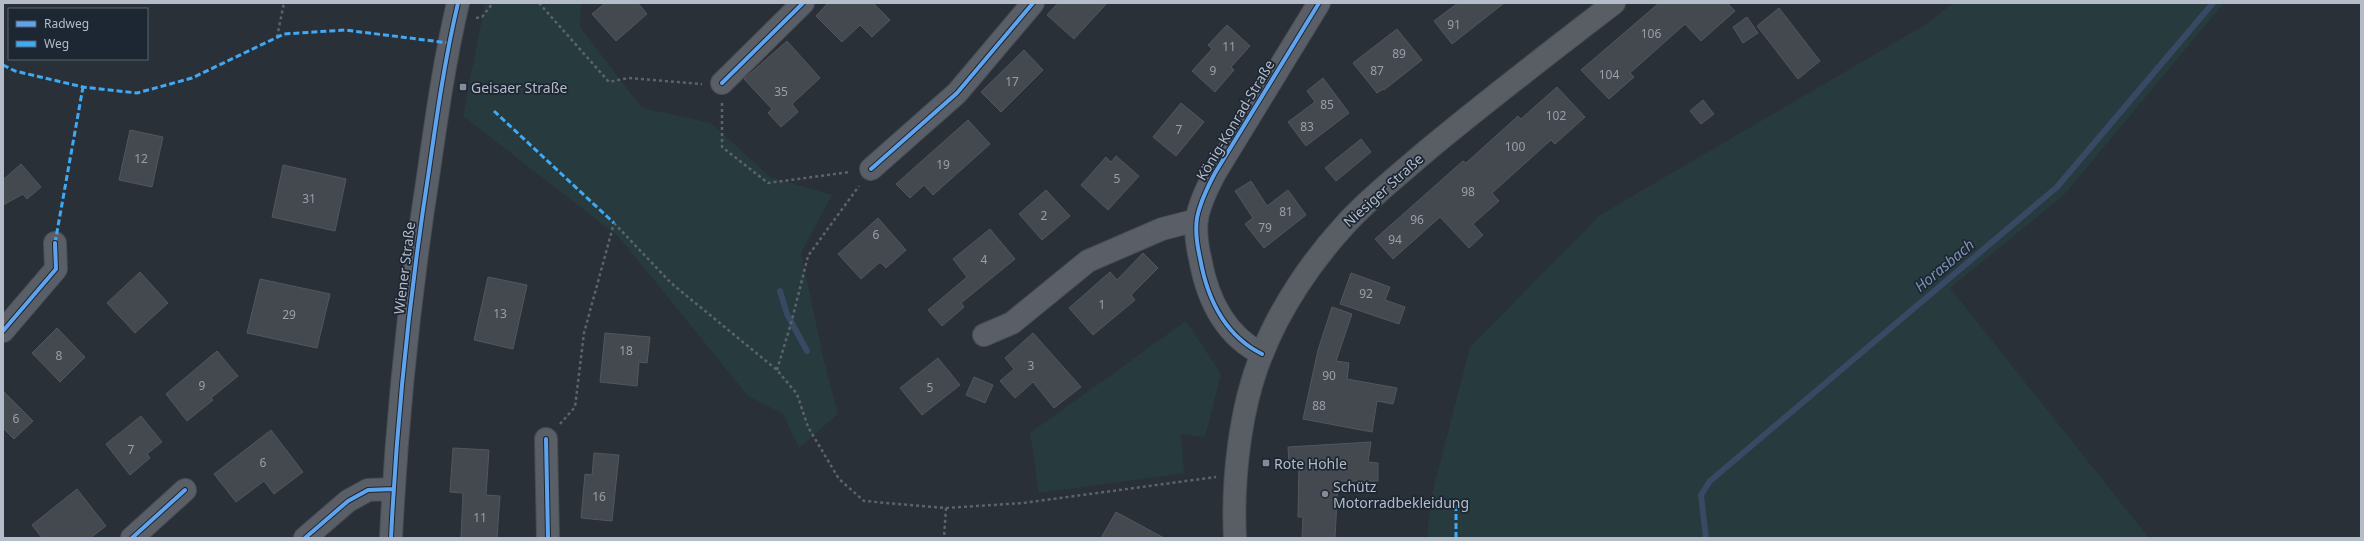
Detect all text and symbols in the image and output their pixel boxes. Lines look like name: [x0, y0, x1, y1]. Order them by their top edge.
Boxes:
legend: [8, 8, 148, 60]
text: Radweg: [44, 15, 89, 32]
house number: 91: [1447, 16, 1461, 33]
house number: 106: [1641, 25, 1661, 42]
text: Weg: [44, 35, 69, 52]
house number: 11: [1222, 38, 1236, 55]
house number: 89: [1392, 45, 1406, 62]
street label: König-Konrad-Straße: [1191, 56, 1279, 184]
house number: 9: [1210, 62, 1217, 79]
house number: 87: [1370, 62, 1384, 79]
house number: 104: [1599, 66, 1619, 83]
house number: 17: [1005, 73, 1019, 90]
place label: Geisaer Straße: [471, 78, 568, 97]
marker: Geisaer Straße: [458, 82, 468, 92]
house number: 35: [774, 83, 788, 100]
house number: 85: [1320, 96, 1334, 113]
house number: 102: [1546, 107, 1566, 124]
house number: 83: [1300, 118, 1314, 135]
house number: 7: [1176, 121, 1183, 138]
house number: 100: [1505, 138, 1525, 155]
street label: Niesiger Straße: [1339, 149, 1427, 231]
house number: 12: [134, 150, 148, 167]
house number: 19: [936, 156, 950, 173]
house number: 5: [1114, 170, 1121, 187]
house number: 98: [1461, 183, 1475, 200]
house number: 31: [302, 190, 316, 207]
house number: 81: [1279, 203, 1293, 220]
house number: 2: [1041, 207, 1048, 224]
house number: 96: [1410, 211, 1424, 228]
house number: 79: [1258, 219, 1272, 236]
street label: Wiener Straße: [389, 220, 419, 315]
house number: 6: [873, 226, 880, 243]
house number: 94: [1388, 231, 1402, 248]
water label: Horasbach: [1910, 234, 1978, 296]
house number: 4: [981, 251, 988, 268]
house number: 92: [1359, 285, 1373, 302]
house number: 1: [1099, 296, 1105, 313]
house number: 13: [493, 305, 507, 322]
house number: 29: [282, 306, 296, 323]
house number: 18: [619, 342, 633, 359]
house number: 8: [56, 347, 63, 364]
house number: 3: [1028, 357, 1035, 374]
house number: 90: [1322, 367, 1336, 384]
house number: 9: [199, 377, 206, 394]
house number: 5: [927, 379, 934, 396]
house number: 88: [1312, 397, 1326, 414]
house number: 6: [13, 410, 20, 427]
house number: 7: [128, 441, 135, 458]
house number: 6: [260, 454, 267, 471]
place label: Rote Hohle: [1274, 454, 1347, 473]
marker: Rote Hohle: [1261, 458, 1271, 468]
place label: Schütz Motorradbekleidung: [1333, 477, 1469, 512]
house number: 16: [592, 488, 606, 505]
marker: Schütz Motorradbekleidung: [1320, 489, 1330, 499]
house number: 11: [473, 509, 487, 526]

